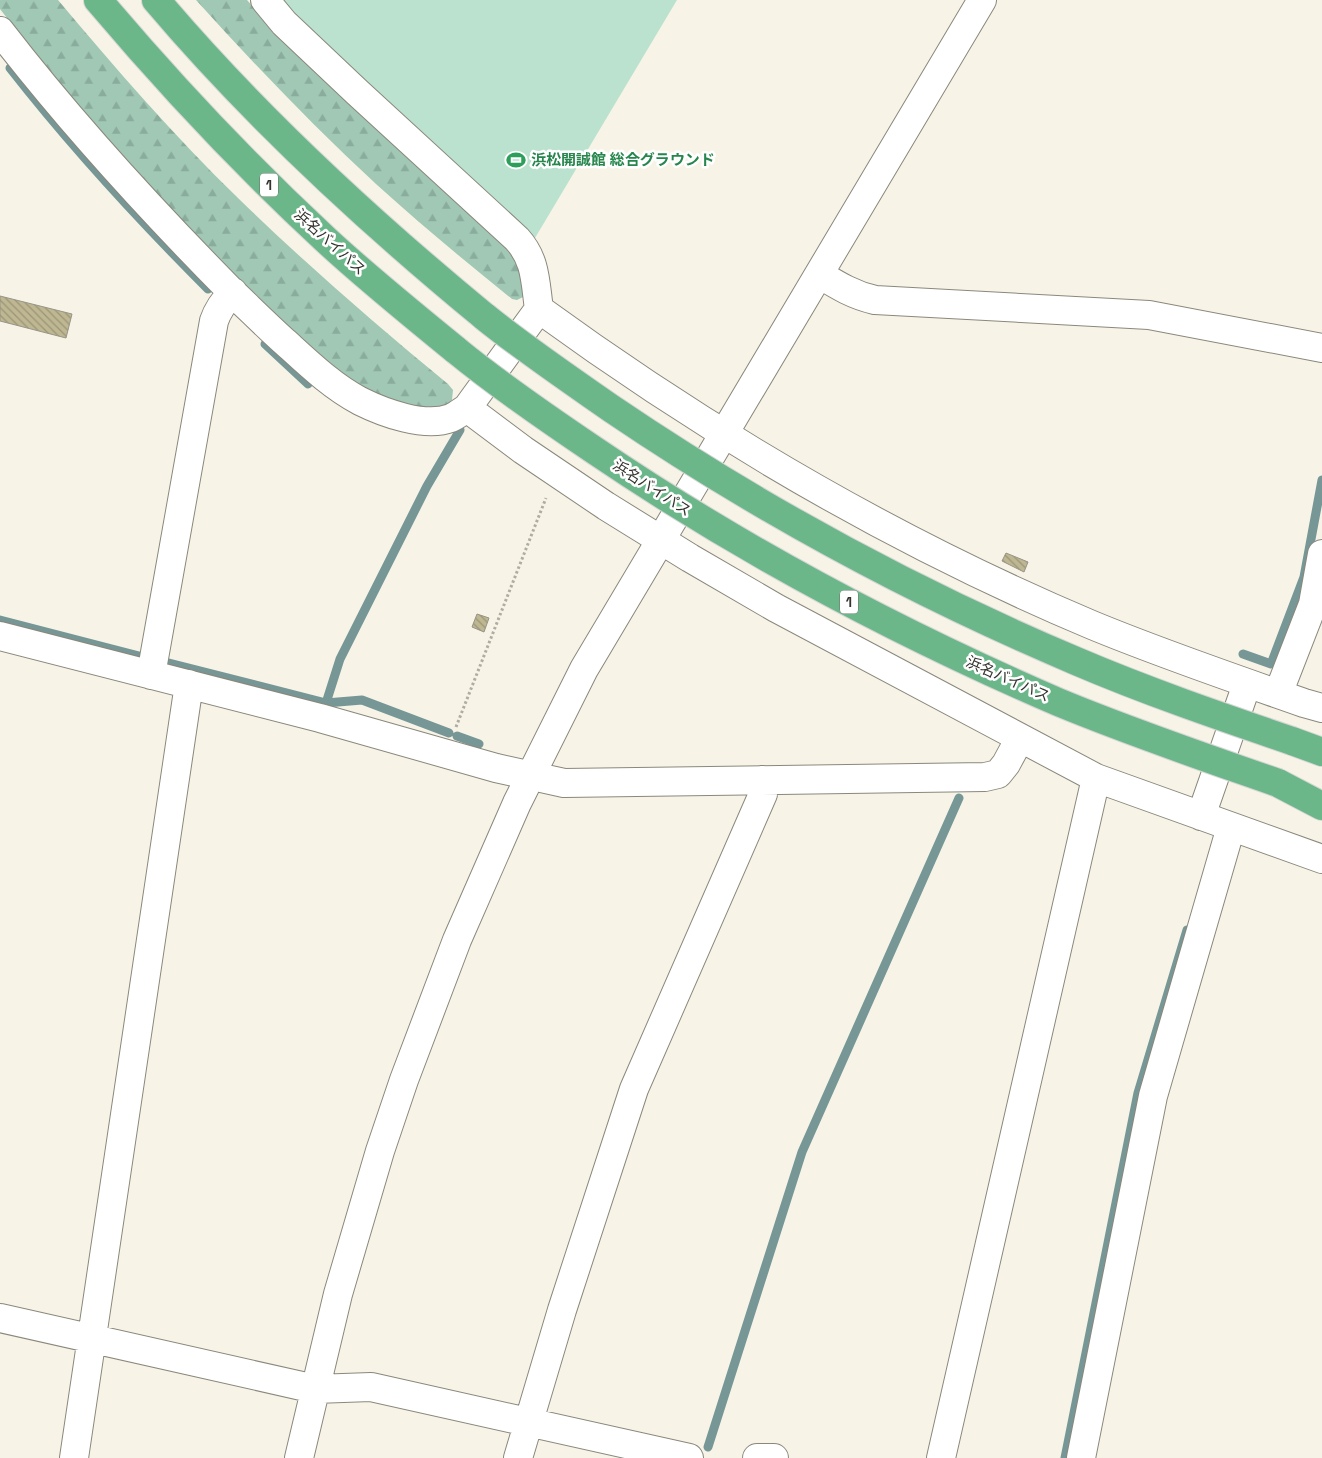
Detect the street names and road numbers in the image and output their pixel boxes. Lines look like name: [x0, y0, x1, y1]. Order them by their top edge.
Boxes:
road number: 1: [260, 174, 278, 196]
street label: 浜名バイパス: [291, 205, 370, 279]
street label: 浜名バイパス: [609, 455, 695, 520]
road number: 1: [840, 590, 858, 614]
street label: 浜名バイパス: [963, 652, 1053, 705]

